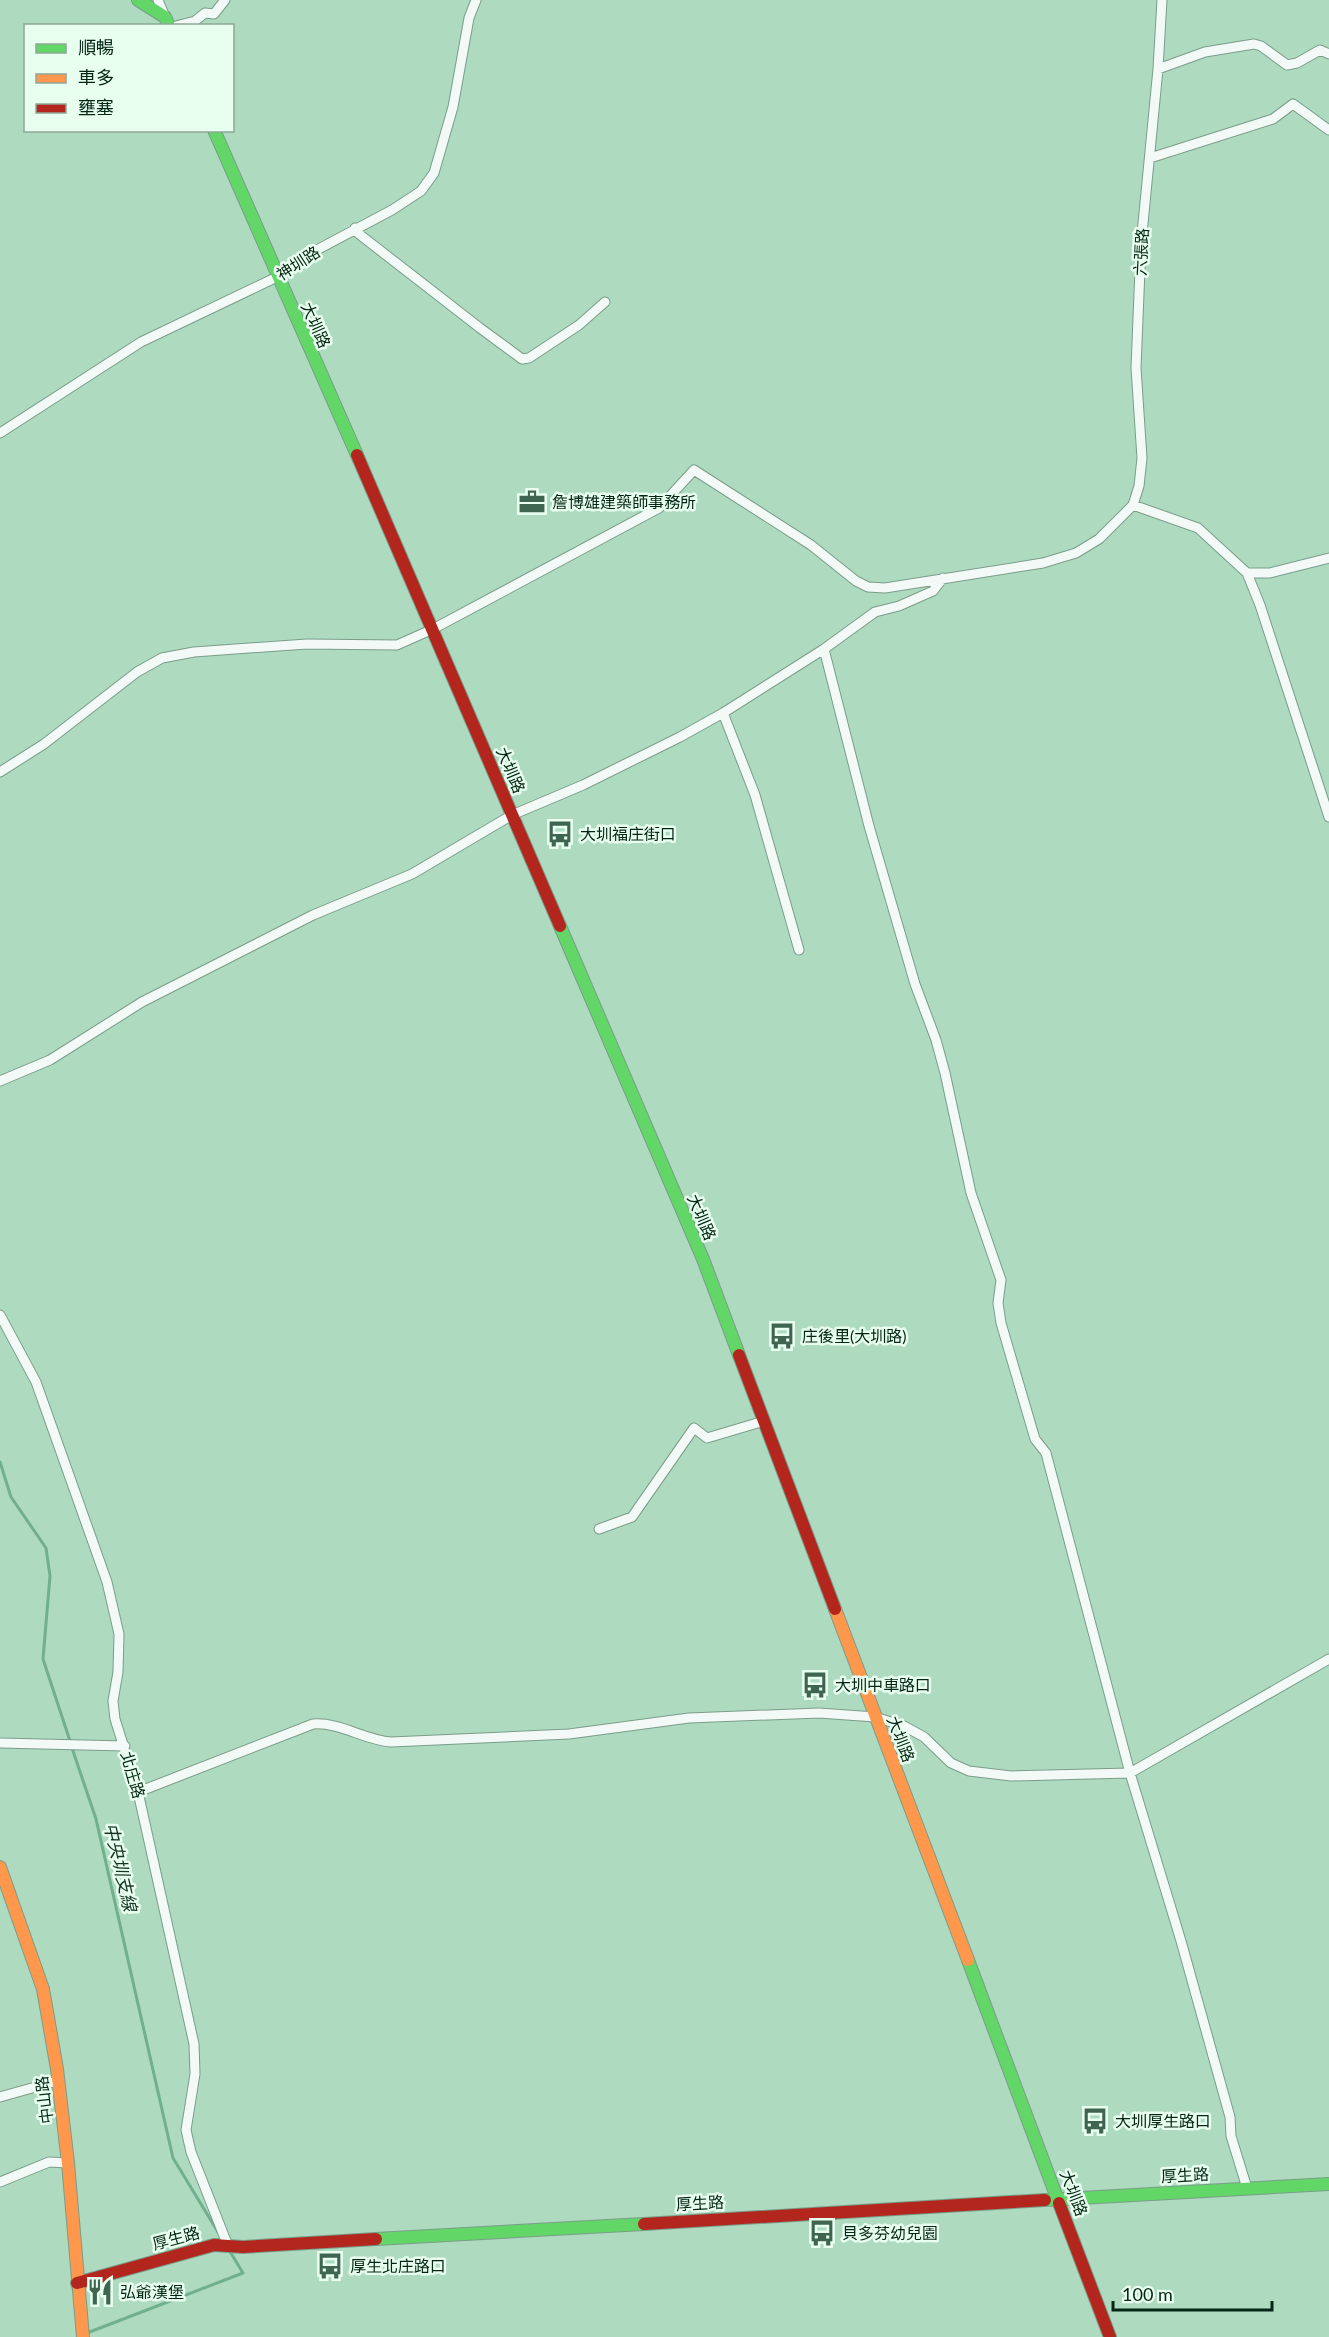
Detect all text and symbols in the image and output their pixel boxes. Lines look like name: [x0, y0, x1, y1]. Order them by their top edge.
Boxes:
legend: [24, 24, 234, 132]
text: 順暢: [78, 36, 114, 58]
text: 車多: [78, 66, 114, 88]
text: 壅塞: [78, 96, 114, 118]
street label: 六張路: [1130, 228, 1151, 276]
street label: 神圳路: [272, 242, 323, 284]
street label: 大圳路: [298, 299, 335, 351]
office icon: 詹博雄建築師事務所: [517, 487, 547, 517]
place label: 詹博雄建築師事務所: [552, 492, 696, 511]
street label: 大圳路: [493, 744, 530, 796]
bus stop icon: 大圳福庄街口: [545, 819, 575, 849]
place label: 大圳福庄街口: [580, 824, 676, 843]
street label: 大圳路: [684, 1191, 721, 1243]
bus stop icon: 庄後里(大圳路): [767, 1321, 797, 1351]
place label: 庄後里(大圳路): [802, 1326, 907, 1345]
bus stop icon: 大圳中車路口: [800, 1670, 830, 1700]
place label: 大圳中車路口: [835, 1675, 931, 1694]
street label: 大圳路: [884, 1713, 919, 1765]
street label: 北庄路: [118, 1749, 149, 1801]
water label: 中央圳支線: [100, 1820, 142, 1915]
street label: 中山路: [31, 2075, 56, 2125]
bus stop icon: 大圳厚生路口: [1080, 2106, 1110, 2136]
place label: 大圳厚生路口: [1115, 2111, 1211, 2130]
street label: 厚生路: [1161, 2164, 1209, 2185]
street label: 大圳路: [1057, 2167, 1092, 2219]
street label: 厚生路: [676, 2192, 724, 2213]
bus stop icon: 貝多芬幼兒園: [807, 2218, 837, 2248]
street label: 厚生路: [150, 2222, 202, 2253]
place label: 貝多芬幼兒園: [842, 2223, 938, 2242]
bus stop icon: 厚生北庄路口: [315, 2251, 345, 2281]
place label: 厚生北庄路口: [350, 2256, 446, 2275]
scale bar: [1113, 2274, 1272, 2312]
restaurant icon: 弘爺漢堡: [85, 2277, 115, 2307]
place label: 弘爺漢堡: [120, 2282, 184, 2301]
text: 100 m: [1122, 2283, 1173, 2305]

